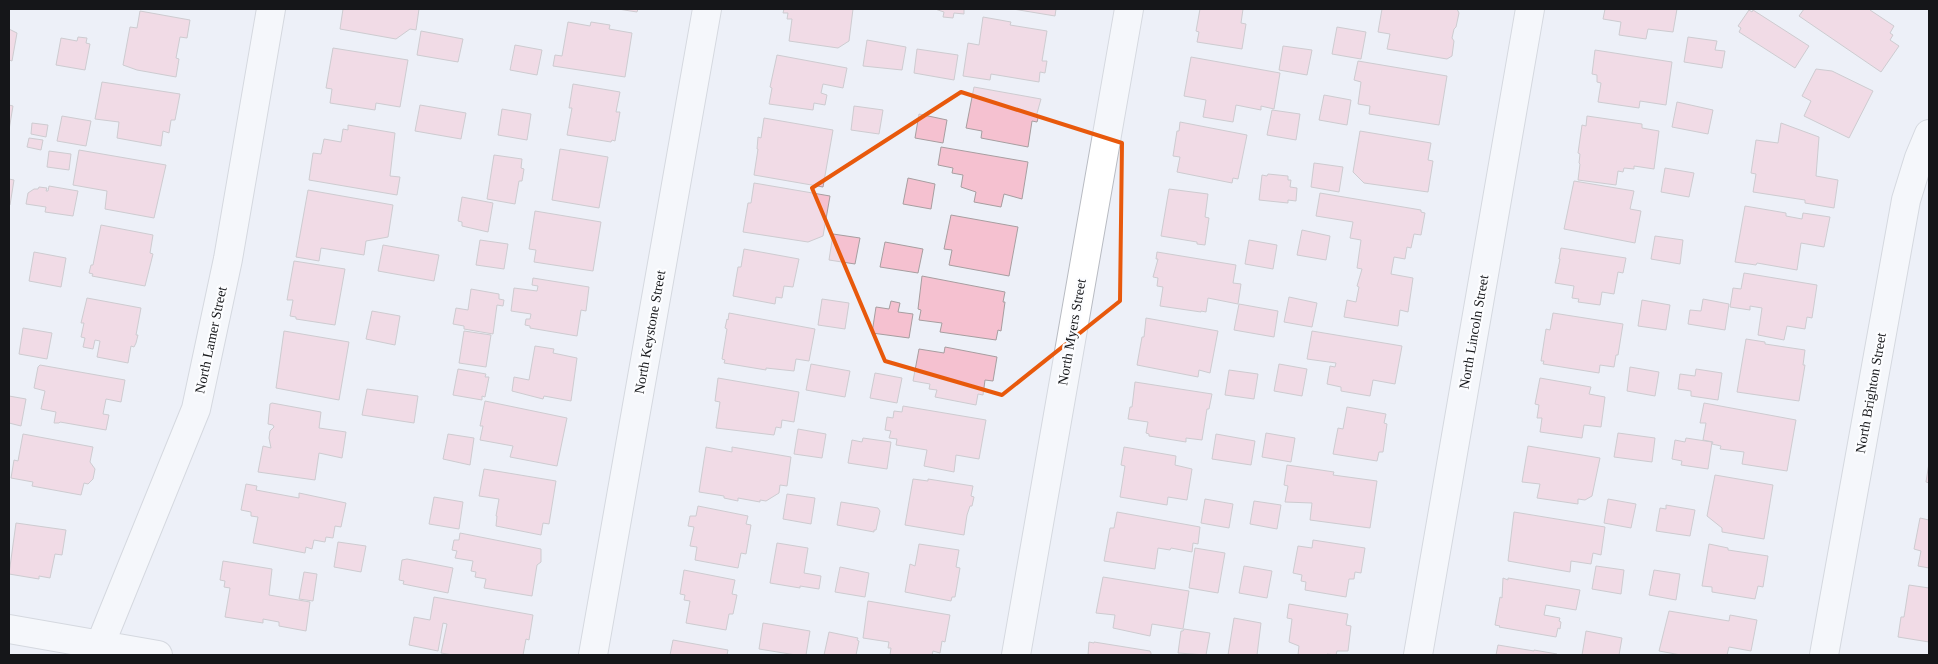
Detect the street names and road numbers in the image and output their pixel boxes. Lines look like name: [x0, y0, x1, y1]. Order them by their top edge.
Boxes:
street label: North Keystone Street: [632, 269, 668, 395]
street label: North Lincoln Street: [1457, 274, 1491, 390]
street label: North Myers Street: [1055, 277, 1089, 387]
street label: North Lamer Street: [192, 285, 230, 395]
street label: North Brighton Street: [1853, 331, 1889, 454]

